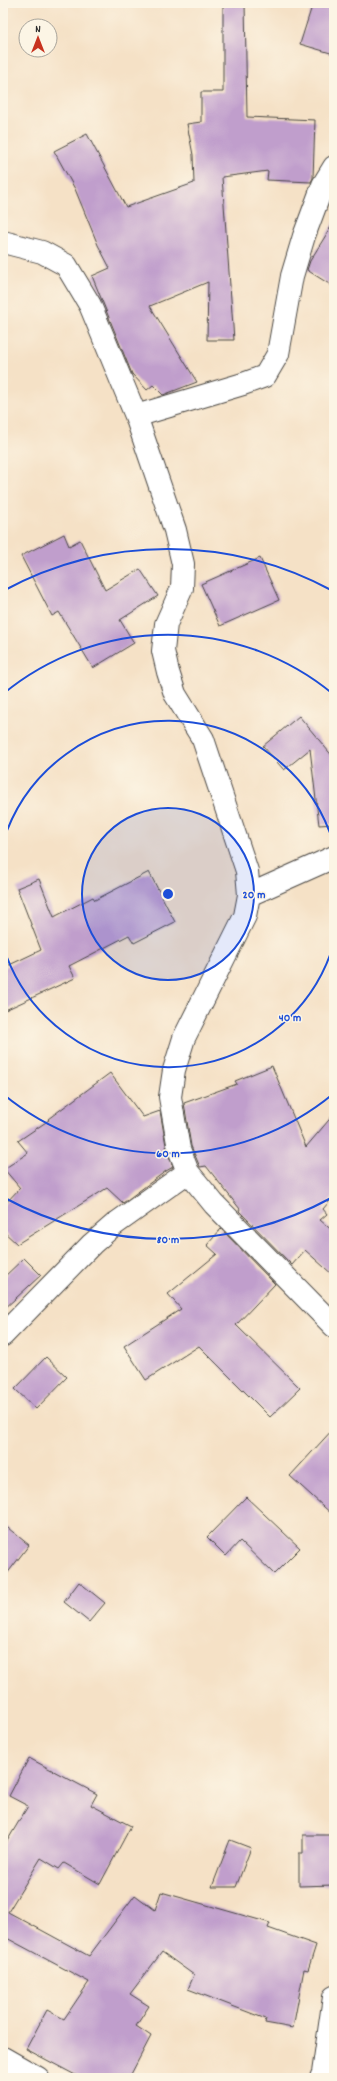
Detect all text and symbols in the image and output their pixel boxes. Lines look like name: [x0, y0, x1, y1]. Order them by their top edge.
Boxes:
north arrow: [18, 18, 58, 58]
text: N: [35, 22, 41, 38]
centre of rings: [161, 887, 175, 901]
text: 20 m: [243, 887, 265, 904]
text: 40 m: [279, 1010, 301, 1027]
text: 60 m: [156, 1146, 180, 1163]
text: 80 m: [157, 1232, 179, 1249]

